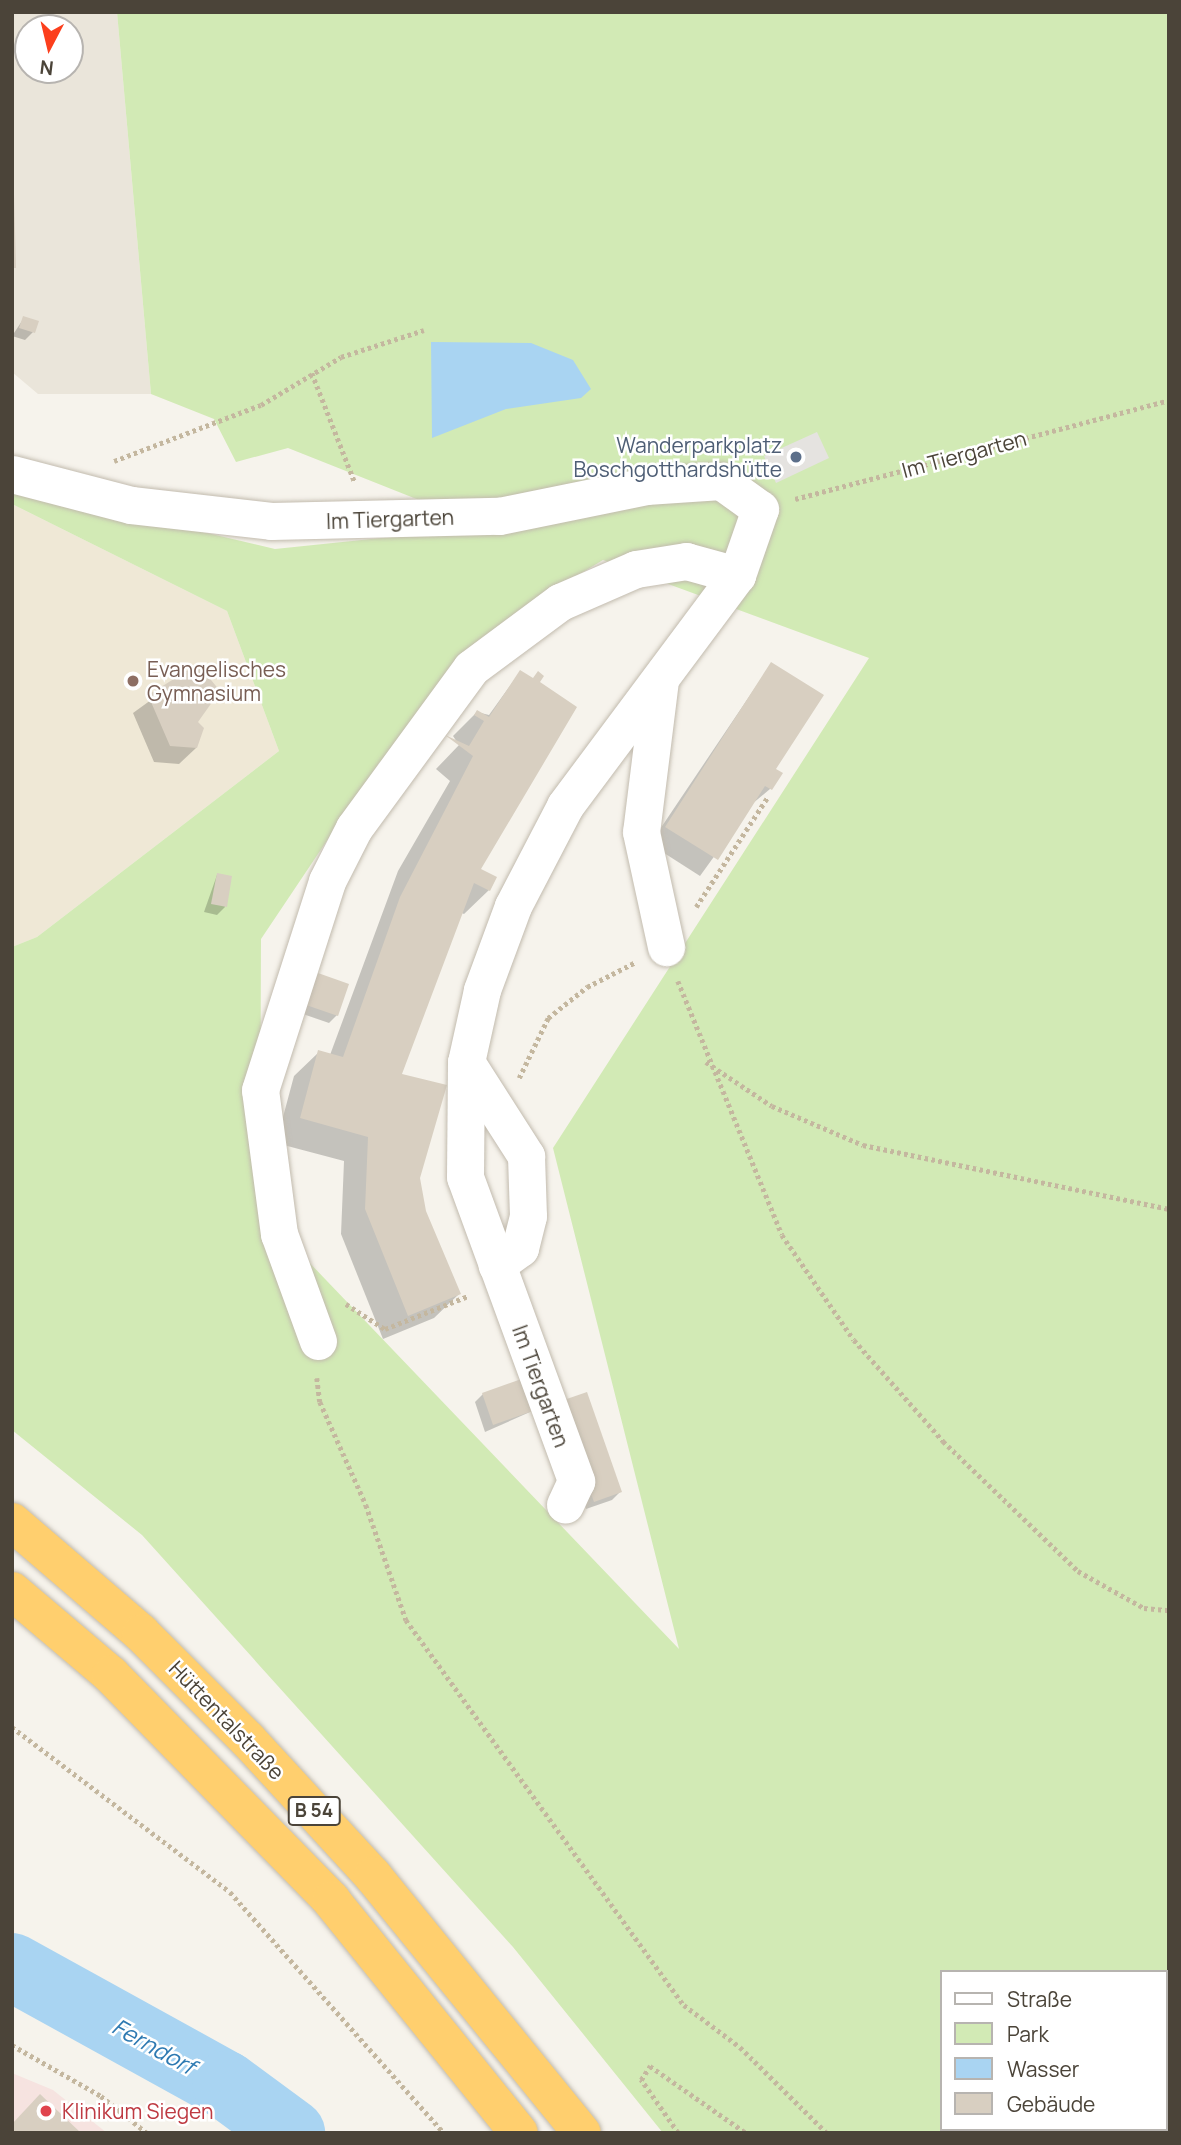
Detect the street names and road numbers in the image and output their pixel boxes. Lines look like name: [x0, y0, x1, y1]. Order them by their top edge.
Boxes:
street label: Im Tiergarten: [899, 425, 1029, 483]
street label: Im Tiergarten: [326, 504, 454, 534]
street label: Im Tiergarten: [507, 1322, 575, 1450]
street label: Hüttentalstraße: [164, 1656, 290, 1784]
road number: B 54: [288, 1796, 340, 1826]

